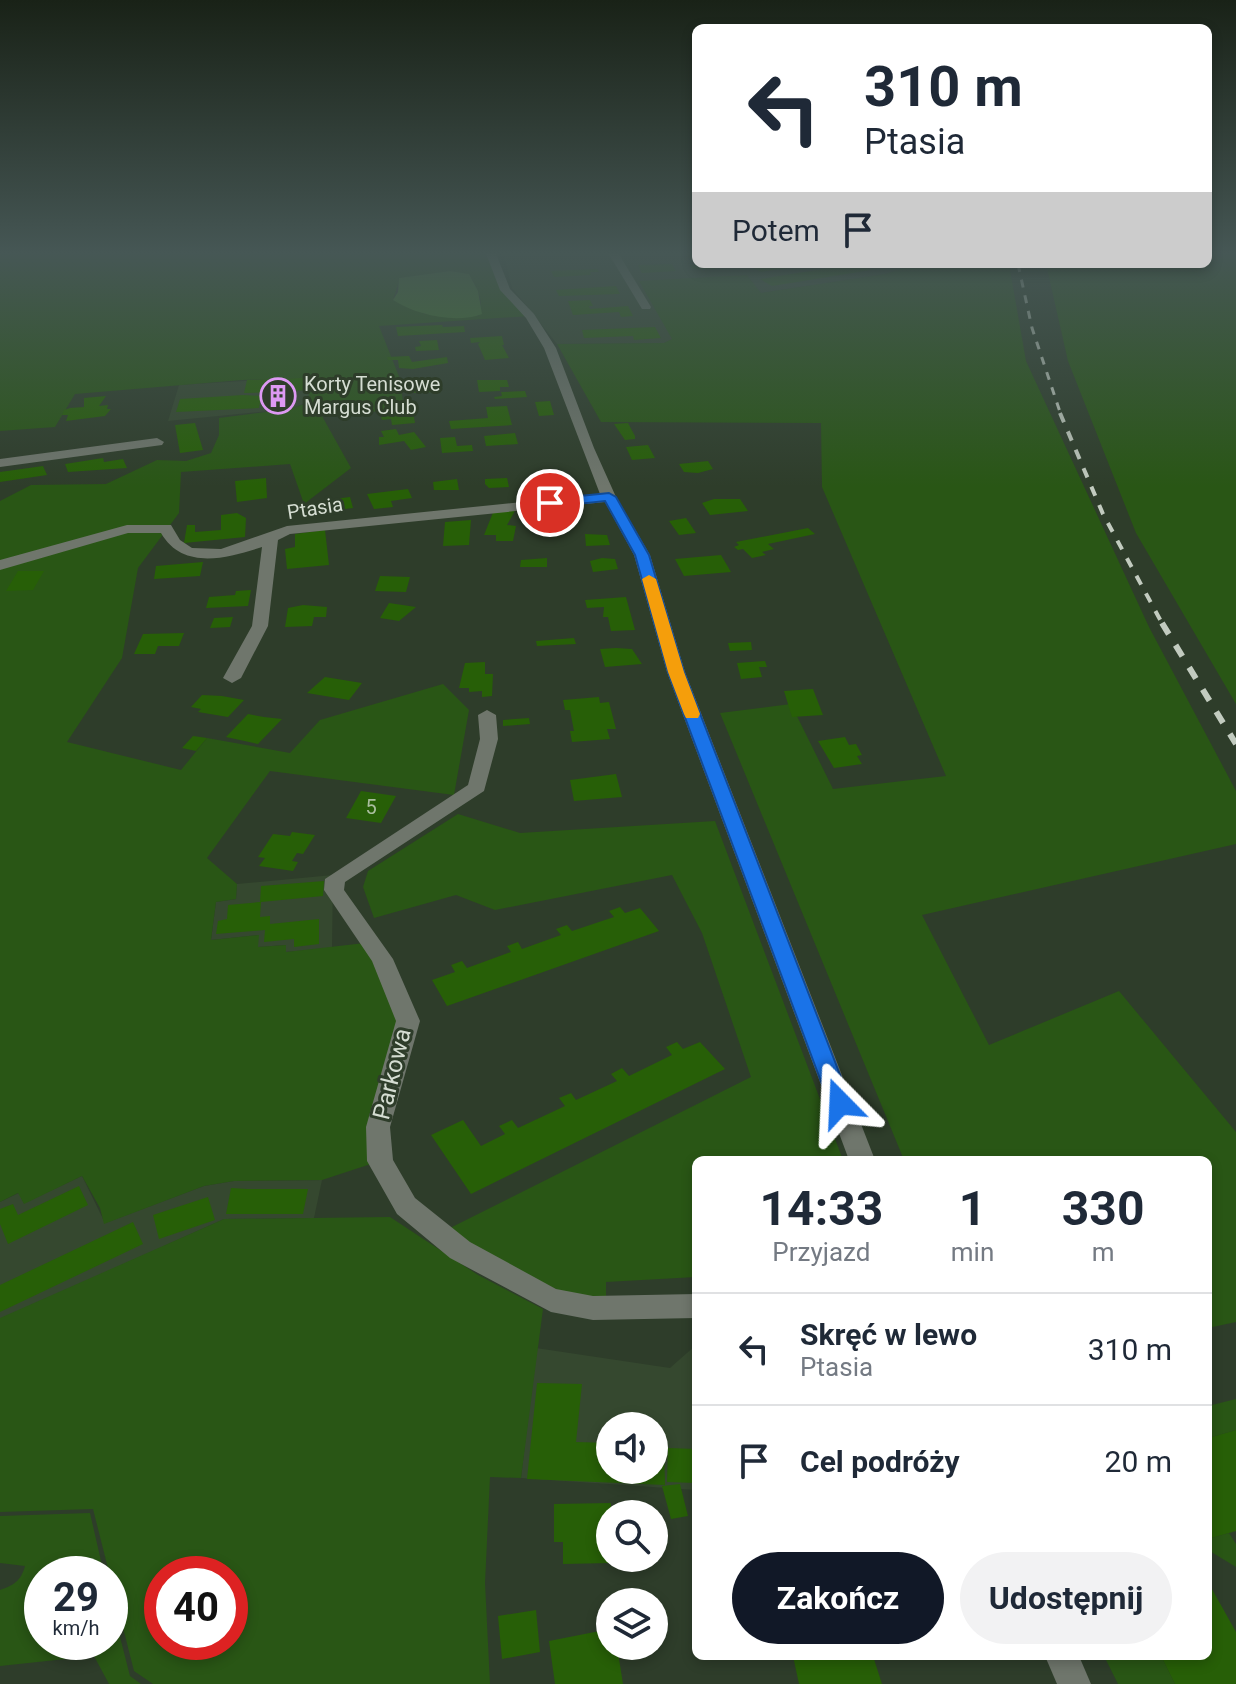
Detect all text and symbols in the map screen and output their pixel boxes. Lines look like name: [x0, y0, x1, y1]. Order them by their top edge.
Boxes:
text: 310 m: [864, 54, 1023, 120]
icon: left: [732, 56, 836, 160]
text: Ptasia: [864, 121, 965, 163]
icon: arrive: [836, 208, 880, 252]
text: Potem: [732, 213, 820, 248]
place label: Korty Tenisowe Margus Club: [304, 372, 440, 419]
building icon: Korty Tenisowe Margus Club: [259, 377, 297, 415]
pin: [516, 469, 584, 537]
icon: arrive: [528, 481, 572, 525]
street label: Ptasia: [285, 492, 345, 524]
house number: 5: [365, 795, 377, 819]
street label: Parkowa: [367, 1025, 417, 1123]
position arrow: [798, 1061, 882, 1145]
text: 14:33: [760, 1180, 883, 1237]
text: 1: [959, 1180, 986, 1237]
text: 330: [1062, 1180, 1144, 1237]
text: Przyjazd: [772, 1237, 870, 1267]
text: min: [951, 1237, 994, 1267]
text: m: [1092, 1237, 1115, 1267]
text: Skręć w lewo: [800, 1317, 977, 1352]
icon: left: [732, 1327, 776, 1371]
text: 310 m: [1088, 1332, 1172, 1367]
text: Ptasia: [800, 1352, 873, 1382]
map controls: [596, 1412, 668, 1660]
button: sound: [596, 1412, 668, 1484]
icon: arrive: [732, 1439, 776, 1483]
text: Cel podróży: [800, 1444, 960, 1479]
text: 20 m: [1105, 1444, 1172, 1479]
button: search: [596, 1500, 668, 1572]
button: Zakończ: [732, 1552, 944, 1644]
button: Udostępnij: [960, 1552, 1172, 1644]
speed limit sign: 40: [144, 1556, 248, 1660]
text: 29: [53, 1574, 99, 1621]
button: layers: [596, 1588, 668, 1660]
text: km/h: [53, 1616, 99, 1640]

